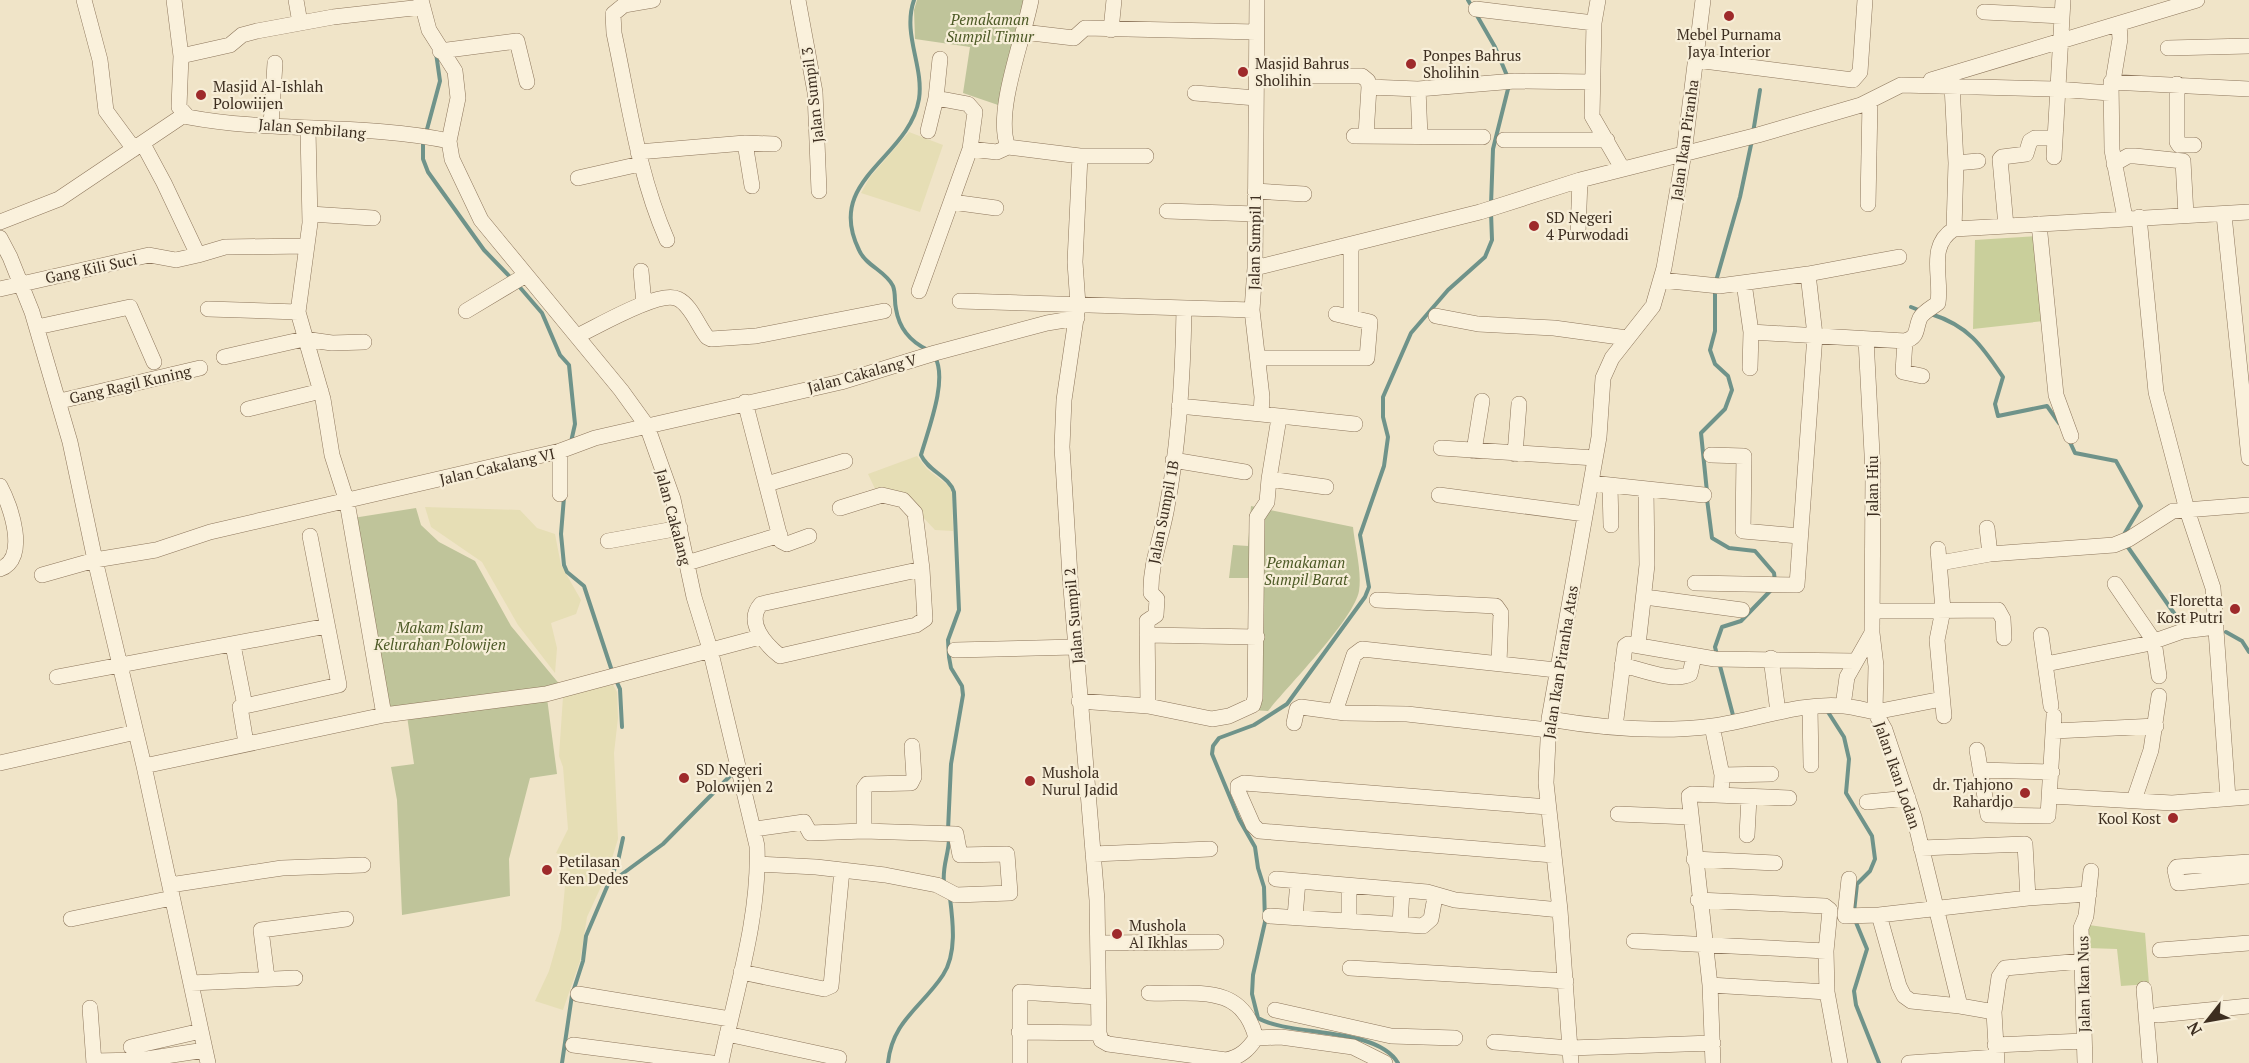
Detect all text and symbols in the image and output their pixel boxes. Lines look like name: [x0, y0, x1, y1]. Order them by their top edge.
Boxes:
park label: Pemakaman Sumpil Timur: [946, 9, 1035, 46]
marker: Mebel Purnama Jaya Interior: [1722, 9, 1736, 23]
place label: Mebel Purnama Jaya Interior: [1677, 24, 1782, 61]
place label: Ponpes Bahrus Sholihin: [1423, 45, 1521, 82]
street label: Jalan Sumpil 3: [796, 46, 828, 144]
place label: Masjid Bahrus Sholihin: [1255, 53, 1349, 90]
marker: Ponpes Bahrus Sholihin: [1404, 57, 1418, 71]
marker: Masjid Bahrus Sholihin: [1236, 65, 1250, 79]
place label: Masjid Al-Ishlah Polowiijen: [213, 76, 323, 113]
street label: Jalan Ikan Piranha: [1666, 78, 1702, 202]
marker: Masjid Al-Ishlah Polowiijen: [194, 88, 208, 102]
street label: Jalan Sembilang: [258, 113, 367, 143]
street label: Jalan Sumpil 1: [1243, 194, 1265, 290]
place label: SD Negeri 4 Purwodadi: [1546, 207, 1629, 244]
marker: SD Negeri 4 Purwodadi: [1527, 219, 1541, 233]
street label: Gang Kili Suci: [43, 249, 139, 287]
street label: Jalan Cakalang V: [805, 349, 920, 397]
street label: Gang Ragil Kuning: [67, 360, 194, 408]
street label: Jalan Cakalang VI: [437, 443, 557, 489]
street label: Jalan Hiu: [1862, 455, 1882, 517]
street label: Jalan Sumpil 1B: [1143, 458, 1183, 566]
street label: Jalan Cakalang: [652, 467, 697, 568]
park label: Pemakaman Sumpil Barat: [1264, 552, 1349, 589]
street label: Jalan Sumpil 2: [1059, 567, 1087, 665]
street label: Jalan Ikan Piranha Atas: [1538, 584, 1582, 740]
place label: Floretta Kost Putri: [2157, 590, 2223, 627]
marker: Floretta Kost Putri: [2228, 602, 2242, 616]
park label: Makam Islam Kelurahan Polowijen: [373, 617, 506, 654]
street label: Jalan Ikan Lodan: [1870, 719, 1926, 831]
place label: SD Negeri Polowijen 2: [696, 759, 773, 796]
place label: Mushola Nurul Jadid: [1042, 762, 1118, 799]
marker: SD Negeri Polowijen 2: [677, 771, 691, 785]
marker: Mushola Nurul Jadid: [1023, 774, 1037, 788]
place label: dr. Tjahjono Rahardjo: [1932, 774, 2013, 811]
marker: dr. Tjahjono Rahardjo: [2018, 786, 2032, 800]
place label: Kool Kost: [2098, 808, 2161, 828]
marker: Kool Kost: [2166, 811, 2180, 825]
place label: Petilasan Ken Dedes: [559, 851, 629, 888]
marker: Petilasan Ken Dedes: [540, 863, 554, 877]
place label: Mushola Al Ikhlas: [1129, 915, 1188, 952]
marker: Mushola Al Ikhlas: [1110, 927, 1124, 941]
street label: Jalan Ikan Nus: [2072, 936, 2094, 1032]
north arrow: [2177, 991, 2237, 1051]
text: N: [2182, 1018, 2207, 1040]

